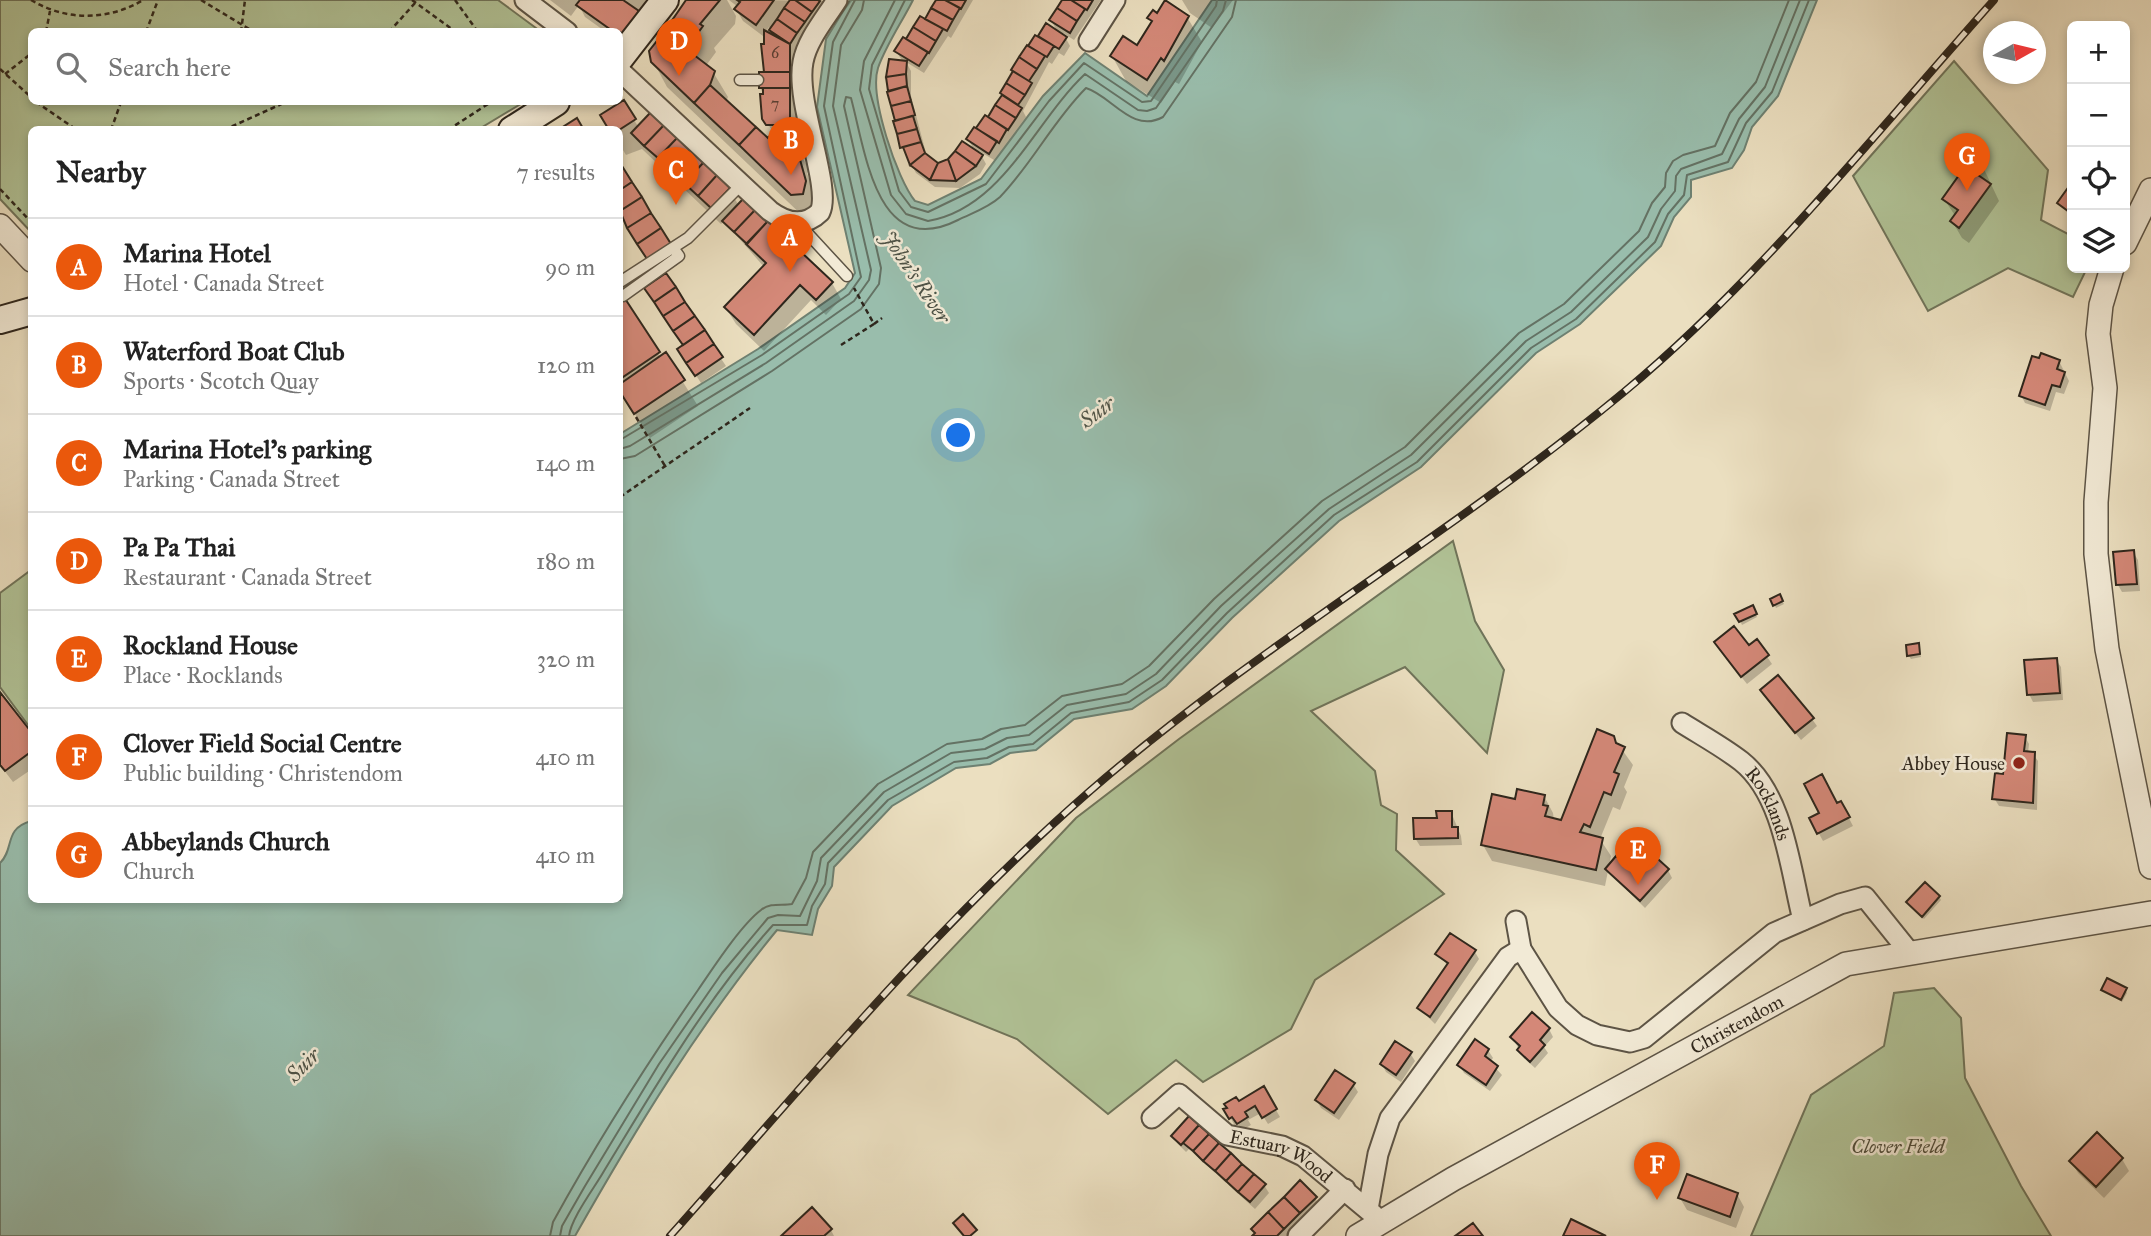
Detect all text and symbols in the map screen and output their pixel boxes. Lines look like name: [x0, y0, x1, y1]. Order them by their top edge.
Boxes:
pin: D: [656, 18, 702, 76]
north arrow: [1983, 21, 2046, 84]
map controls: [2067, 21, 2130, 273]
button: +: [2067, 21, 2130, 84]
search box: [28, 28, 623, 105]
house number: 6: [771, 43, 780, 62]
icon: search: [52, 48, 90, 86]
text: Search here: [108, 51, 231, 83]
button: −: [2067, 84, 2130, 147]
house number: 7: [771, 94, 779, 113]
pin: B: [768, 117, 814, 175]
pin: G: [1944, 133, 1990, 191]
pin: C: [653, 147, 699, 205]
button: locate: [2067, 147, 2130, 210]
text: Nearby: [56, 154, 146, 190]
text: 7 results: [516, 158, 595, 186]
button: layers: [2067, 210, 2130, 273]
pin: A: [767, 214, 813, 272]
water label: John's River: [875, 225, 957, 329]
text: Marina Hotel: [123, 237, 271, 269]
text: A: [71, 253, 87, 281]
text: 90 m: [545, 253, 595, 281]
text: Hotel · Canada Street: [123, 269, 324, 297]
text: Waterford Boat Club: [123, 335, 345, 367]
text: B: [71, 351, 87, 379]
text: 120 m: [537, 351, 595, 379]
text: Sports · Scotch Quay: [123, 367, 319, 395]
water label: Suir: [1073, 390, 1121, 434]
your location: [941, 418, 975, 452]
text: Marina Hotel's parking: [123, 433, 371, 465]
text: C: [71, 449, 87, 477]
text: 140 m: [535, 449, 595, 477]
text: Parking · Canada Street: [123, 465, 340, 493]
text: Pa Pa Thai: [123, 531, 235, 563]
text: D: [70, 547, 88, 575]
text: 180 m: [536, 547, 595, 575]
text: Restaurant · Canada Street: [123, 563, 372, 591]
text: Rockland House: [123, 629, 298, 661]
text: E: [71, 645, 87, 673]
text: 320 m: [537, 645, 595, 673]
text: Place · Rocklands: [123, 661, 283, 689]
text: Clover Field Social Centre: [123, 727, 402, 759]
text: F: [71, 743, 87, 771]
text: 410 m: [536, 743, 595, 771]
place label: Abbey House: [1901, 752, 2005, 775]
marker: Abbey House: [2011, 755, 2027, 771]
text: Public building · Christendom: [123, 759, 403, 787]
street label: Rocklands: [1741, 762, 1795, 843]
text: Abbeylands Church: [123, 825, 330, 857]
pin: E: [1615, 827, 1661, 885]
text: G: [71, 841, 87, 869]
text: 410 m: [536, 841, 595, 869]
text: Church: [123, 857, 195, 885]
street label: Christendom: [1686, 990, 1787, 1059]
water label: Suir: [280, 1042, 326, 1088]
street label: Estuary Wood: [1227, 1125, 1338, 1188]
park label: Clover Field: [1851, 1135, 1946, 1158]
pin: F: [1634, 1142, 1680, 1200]

